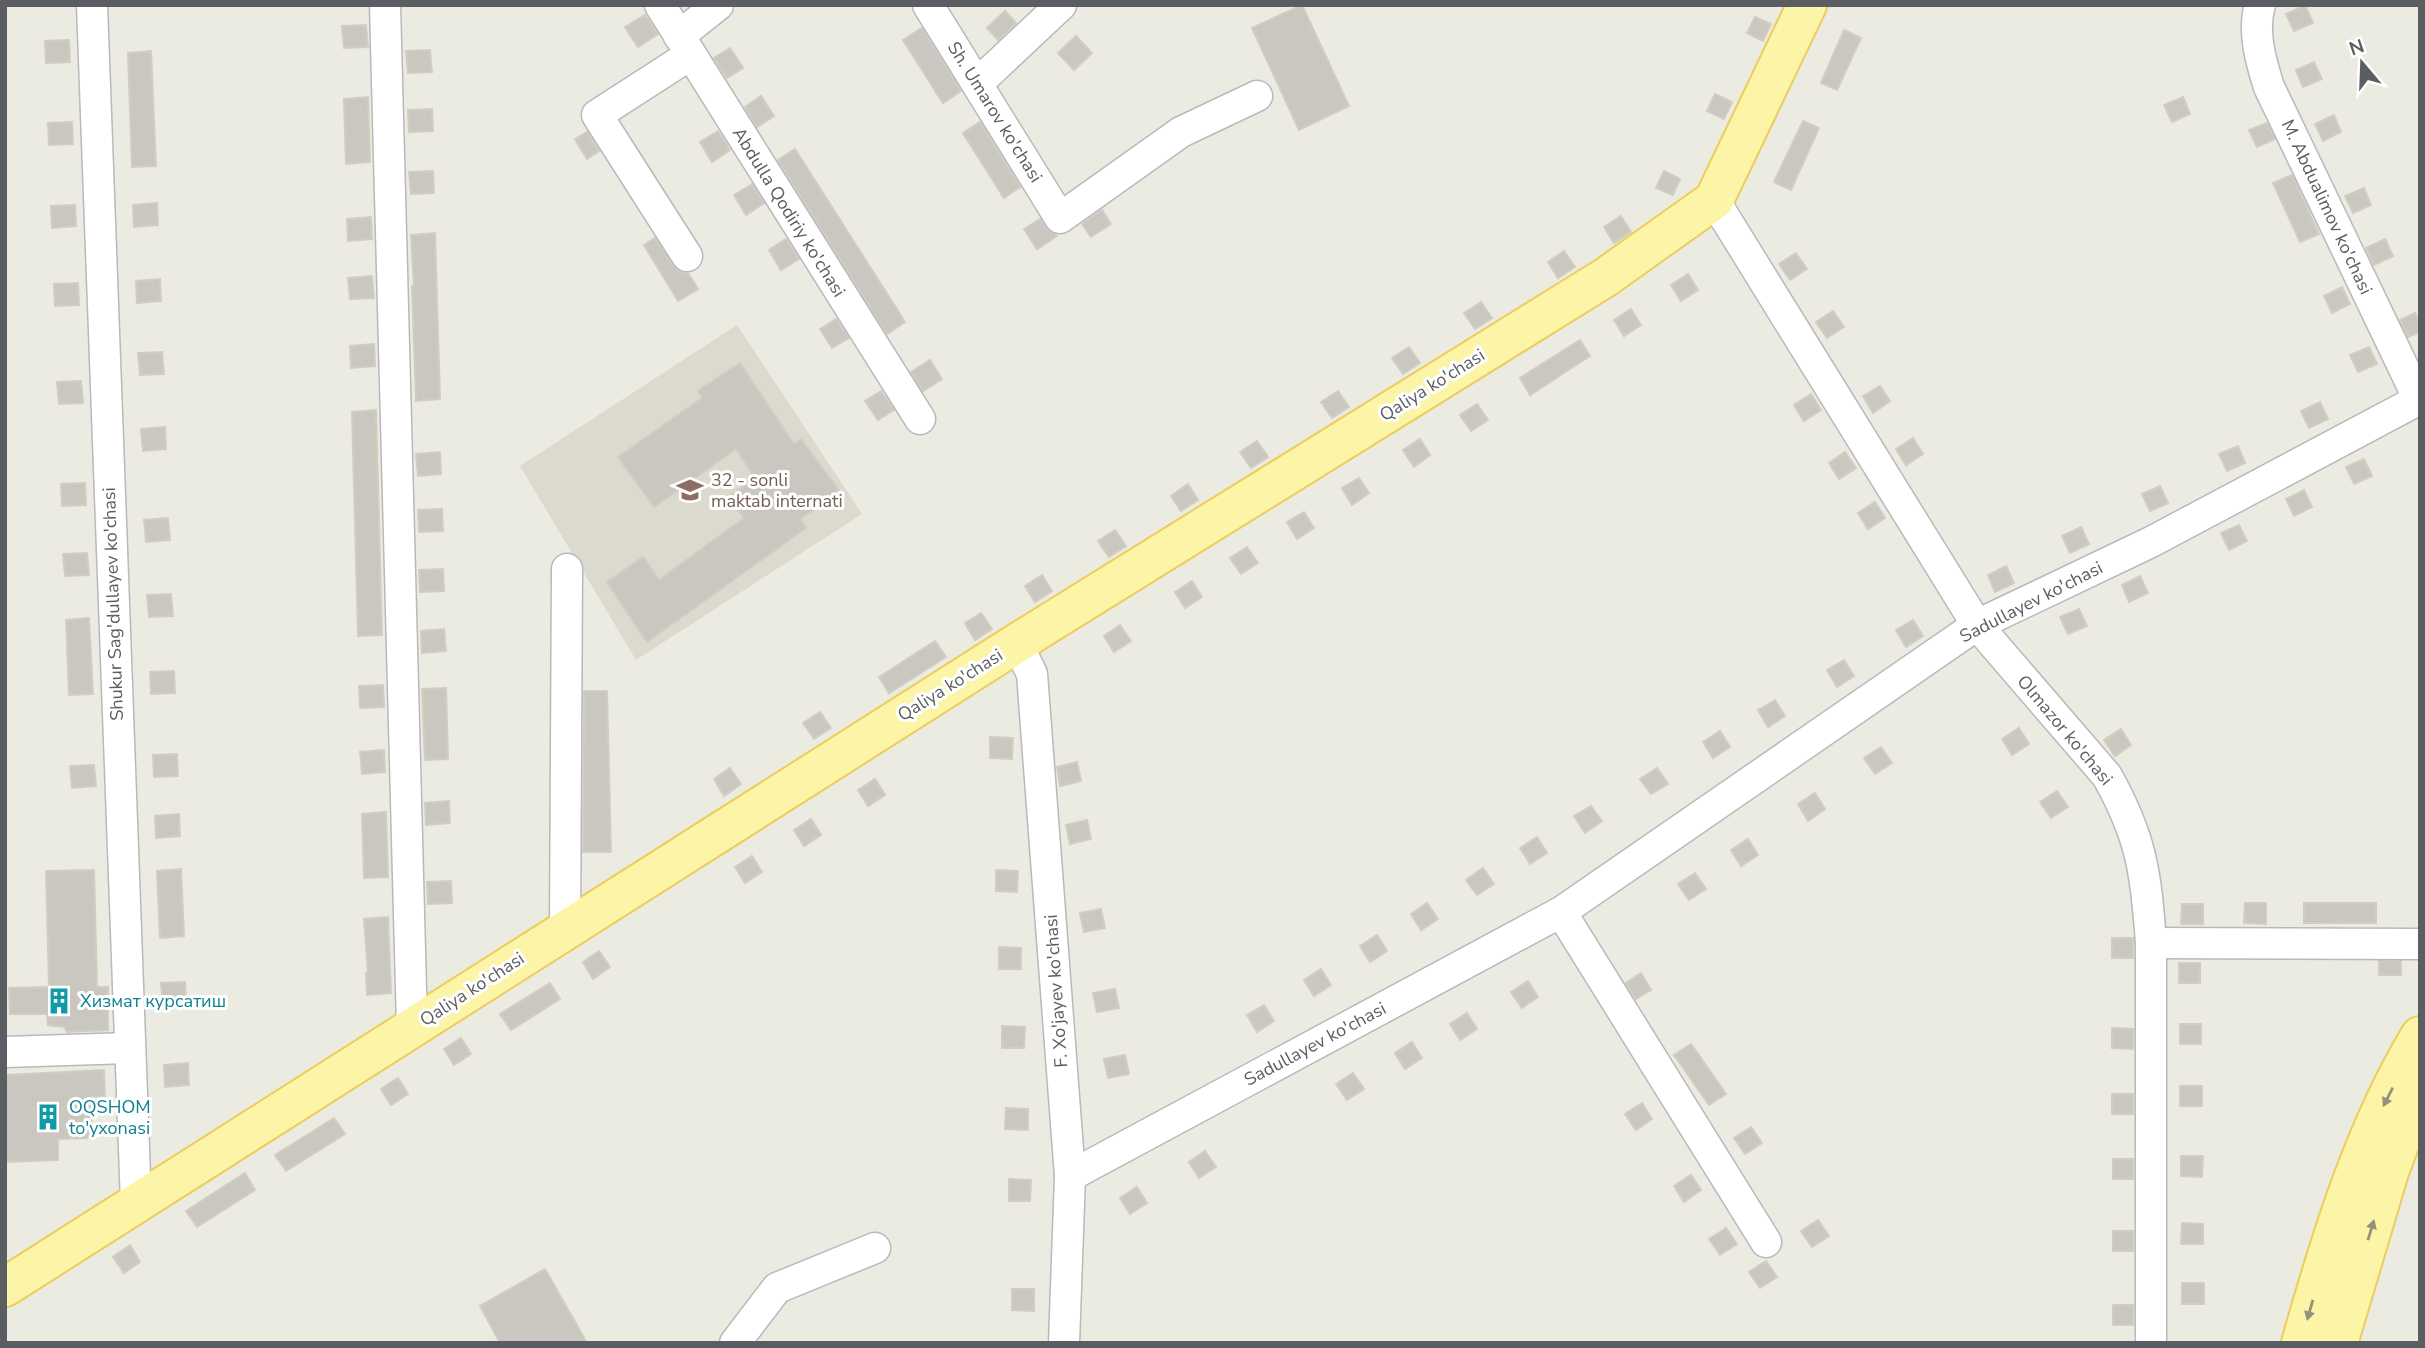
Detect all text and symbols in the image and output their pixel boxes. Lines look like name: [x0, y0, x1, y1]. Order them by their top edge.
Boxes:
north arrow: [2327, 28, 2397, 98]
text: N: [2346, 33, 2368, 62]
street label: Sh. Umarov ko'chasi: [942, 37, 1048, 187]
street label: M. Abdualimov ko'chasi: [2276, 116, 2378, 298]
street label: Abdulla Qodiriy ko'chasi: [727, 123, 851, 301]
street label: Qaliya ko'chasi: [1375, 343, 1489, 427]
place label: 32 - sonli maktab internati: [711, 468, 843, 513]
school or university icon: 32 - sonli maktab internati: [675, 475, 705, 505]
street label: Shukur Sag'dullayev ko'chasi: [97, 487, 129, 721]
street label: Sadullayev ko'chasi: [1955, 556, 2107, 648]
street label: Qaliya ko'chasi: [893, 643, 1007, 727]
street label: Olmazor ko'chasi: [2012, 670, 2118, 790]
street label: F. Xo'jayev ko'chasi: [1039, 914, 1073, 1068]
street label: Qaliya ko'chasi: [415, 946, 529, 1032]
building icon: Хизмат курсатиш: [44, 986, 74, 1016]
place label: Хизмат курсатиш: [80, 989, 226, 1013]
street label: Sadullayev ko'chasi: [1240, 996, 1390, 1092]
one-way arrow: [2382, 1087, 2393, 1107]
place label: OQSHOM to'yxonasi: [69, 1095, 151, 1140]
building icon: OQSHOM to'yxonasi: [33, 1102, 63, 1132]
one-way arrow: [2367, 1220, 2377, 1241]
one-way arrow: [2305, 1300, 2315, 1321]

